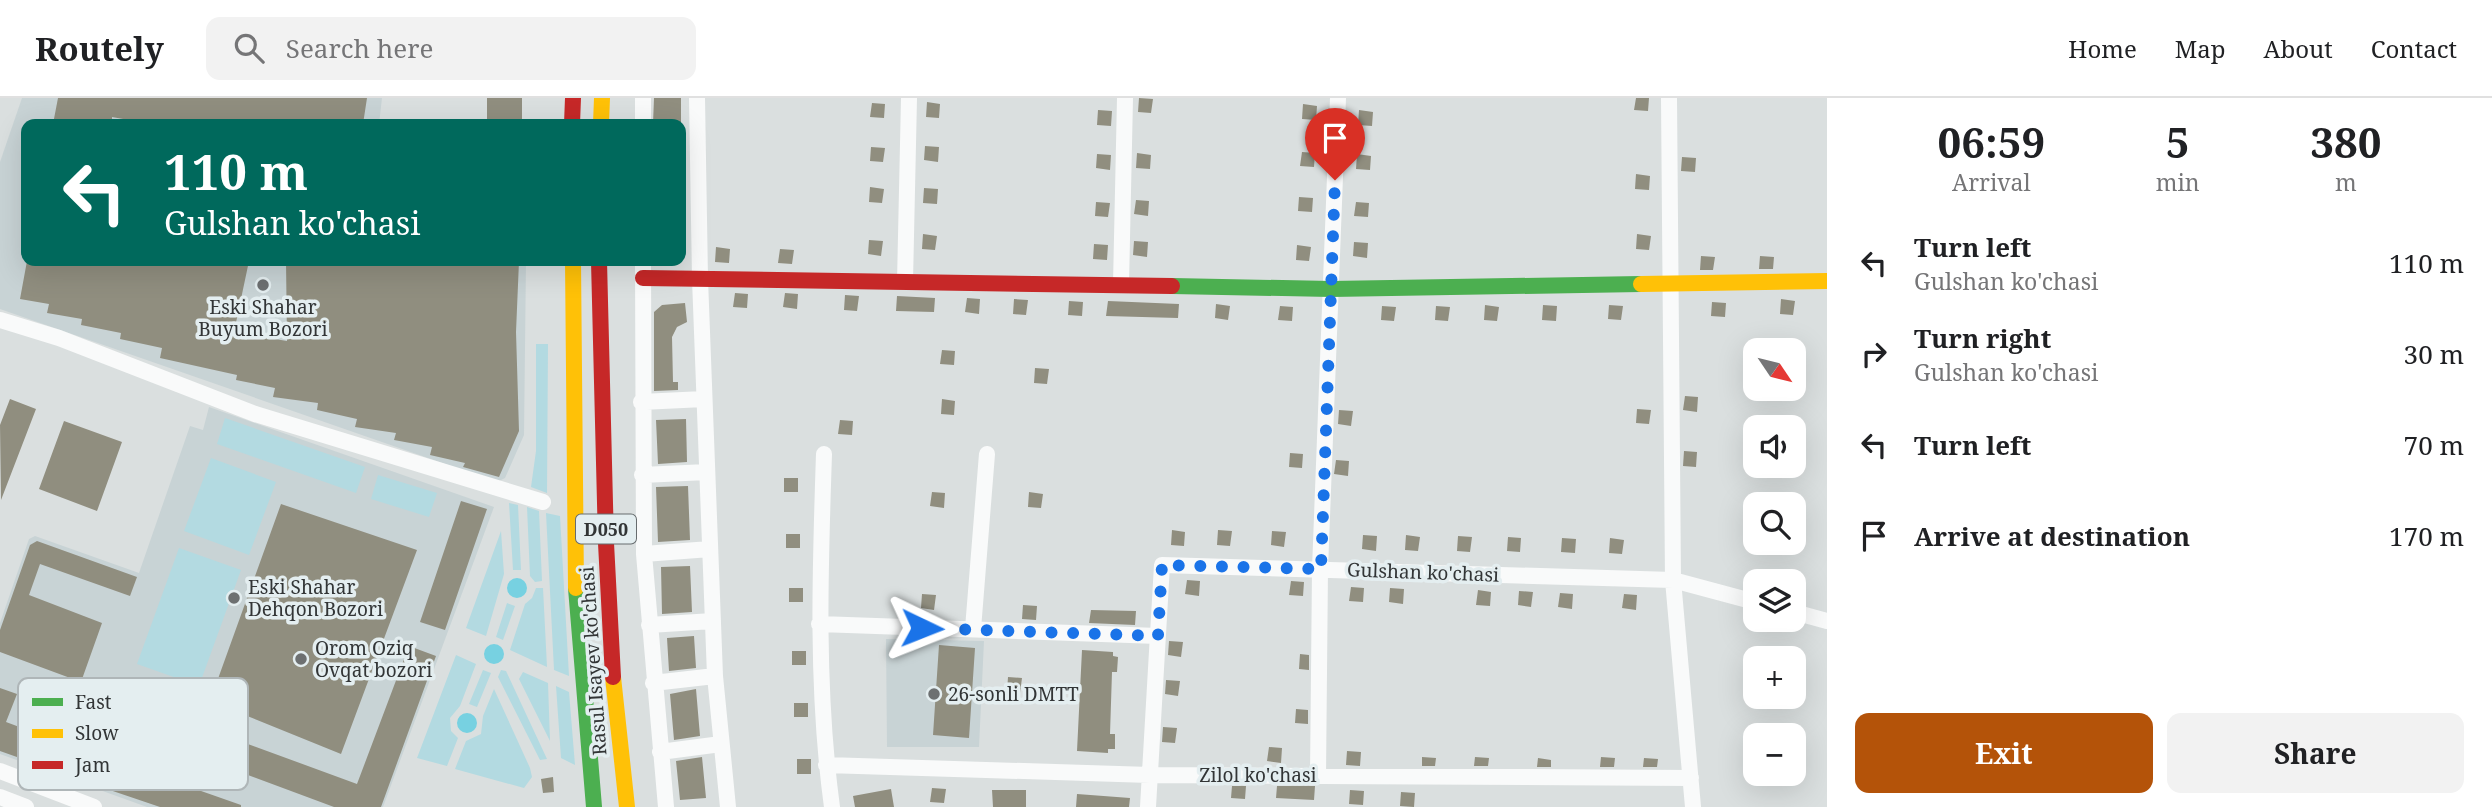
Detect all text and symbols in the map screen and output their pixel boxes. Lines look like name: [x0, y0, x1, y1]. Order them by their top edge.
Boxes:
search box: [206, 17, 696, 80]
text: Routely: [35, 26, 164, 71]
icon: search: [230, 29, 268, 67]
text: Search here: [286, 30, 433, 66]
text: Home: [2068, 32, 2137, 65]
text: Map: [2175, 32, 2226, 65]
text: About: [2264, 32, 2333, 65]
text: Contact: [2371, 32, 2457, 65]
pin: [1305, 108, 1365, 180]
text: 06:59: [1938, 113, 2045, 170]
text: 5: [2166, 113, 2190, 170]
text: 380: [2310, 113, 2381, 170]
icon: arrive: [1316, 119, 1354, 157]
text: 110 m: [164, 138, 308, 204]
icon: left: [49, 147, 140, 238]
text: Arrival: [1952, 166, 2031, 198]
text: min: [2156, 166, 2200, 198]
text: m: [2335, 166, 2357, 198]
text: Gulshan ko'chasi: [164, 201, 421, 244]
text: Turn left: [1914, 229, 2031, 265]
icon: left: [1855, 244, 1893, 282]
text: 110 m: [2389, 245, 2464, 281]
text: Gulshan ko'chasi: [1914, 265, 2098, 297]
marker: Eski Shahar Buyum Bozori: [255, 277, 271, 293]
place label: Eski Shahar Buyum Bozori: [198, 294, 328, 342]
text: Turn right: [1914, 320, 2051, 356]
icon: right: [1855, 335, 1893, 373]
text: 30 m: [2404, 336, 2464, 372]
north arrow: [1743, 338, 1806, 401]
map controls: [1743, 338, 1806, 786]
text: Gulshan ko'chasi: [1914, 356, 2098, 388]
button: sound: [1743, 415, 1806, 478]
icon: left: [1855, 426, 1893, 464]
text: Turn left: [1914, 427, 2031, 463]
text: 70 m: [2404, 427, 2464, 463]
button: search: [1743, 492, 1806, 555]
road number: D050: [576, 514, 636, 544]
icon: arrive: [1855, 517, 1893, 555]
text: Arrive at destination: [1914, 518, 2190, 554]
text: 170 m: [2389, 518, 2464, 554]
street label: Gulshan ko'chasi: [1346, 556, 1500, 588]
street label: Rasul Isayev ko'chasi: [573, 566, 613, 756]
button: layers: [1743, 569, 1806, 632]
place label: Eski Shahar Dehqon Bozori: [248, 574, 383, 622]
marker: Eski Shahar Dehqon Bozori: [226, 590, 242, 606]
position arrow: [885, 591, 959, 665]
place label: Orom Oziq Ovqat bozori: [315, 635, 432, 683]
button: +: [1743, 646, 1806, 709]
marker: Orom Oziq Ovqat bozori: [293, 651, 309, 667]
legend: [18, 678, 248, 790]
place label: 26-sonli DMTT: [948, 681, 1079, 707]
marker: 26-sonli DMTT: [926, 686, 942, 702]
text: Fast: [75, 689, 112, 715]
button: Exit: [1855, 713, 2153, 793]
button: Share: [2167, 713, 2464, 793]
text: Slow: [75, 720, 119, 746]
button: −: [1743, 723, 1806, 786]
text: Jam: [74, 752, 110, 778]
street label: Zilol ko'chasi: [1199, 762, 1317, 788]

